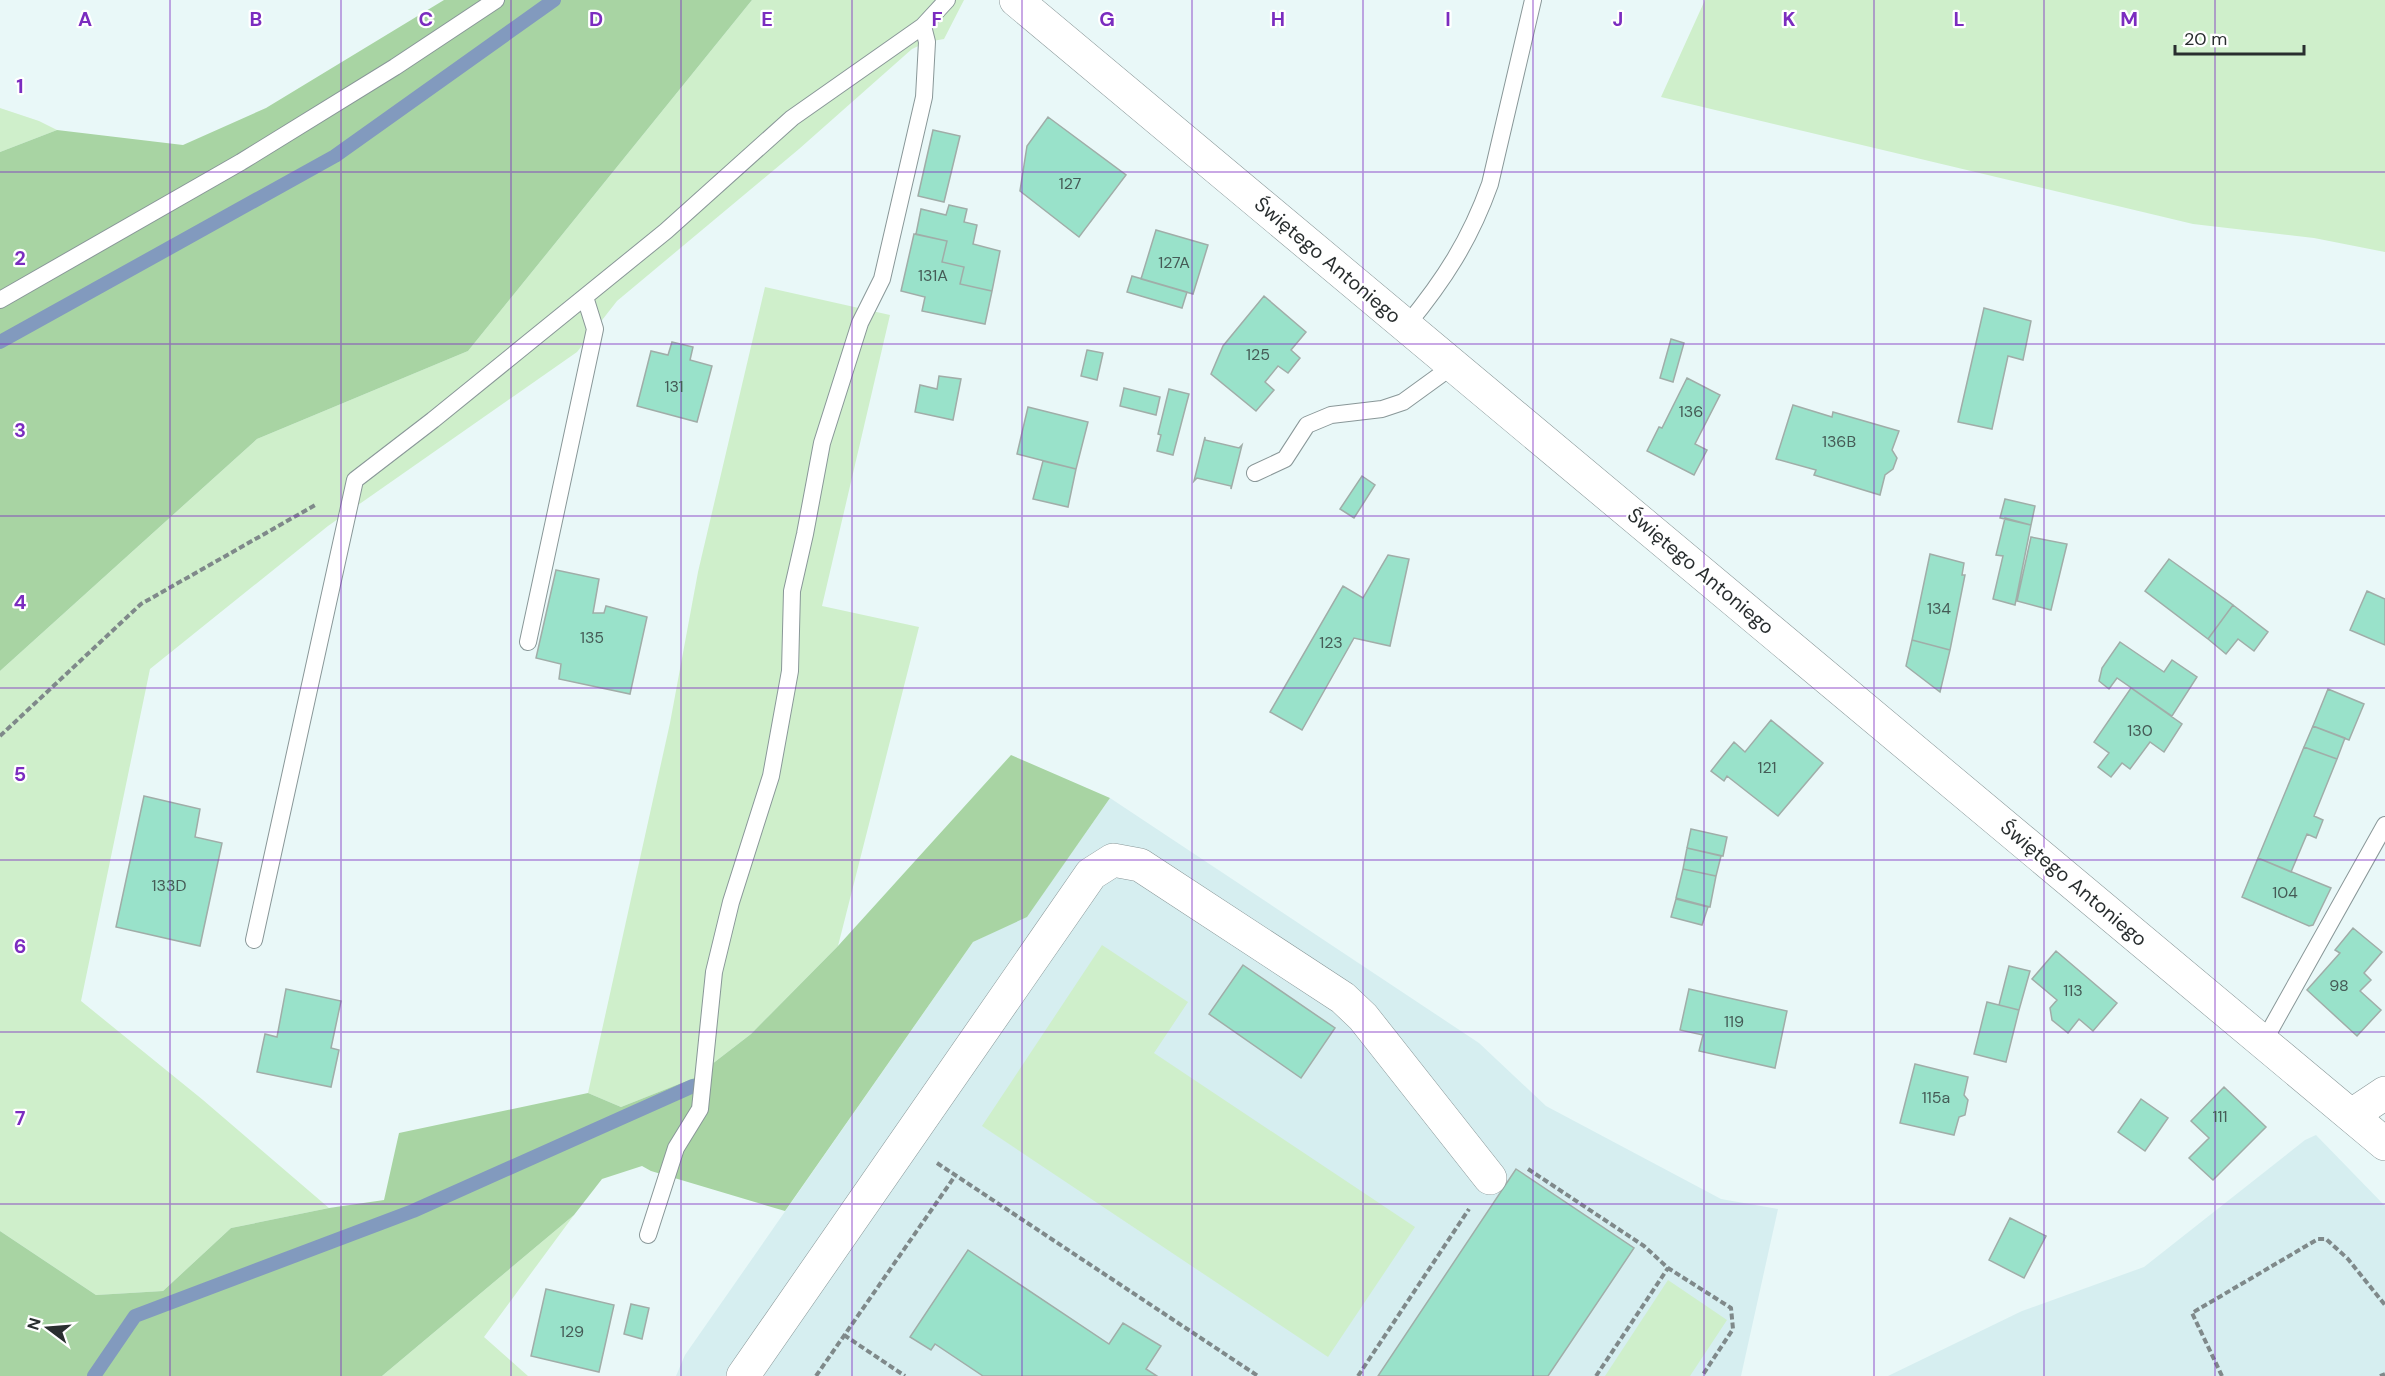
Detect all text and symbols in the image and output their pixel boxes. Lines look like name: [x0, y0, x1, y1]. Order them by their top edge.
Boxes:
text: A: [78, 6, 92, 32]
text: B: [250, 6, 262, 32]
text: C: [419, 6, 433, 32]
text: D: [589, 6, 603, 32]
text: E: [761, 6, 773, 32]
text: F: [931, 6, 943, 32]
text: G: [1099, 6, 1115, 32]
text: H: [1271, 6, 1285, 32]
text: I: [1445, 6, 1451, 32]
text: J: [1613, 6, 1623, 32]
text: K: [1782, 6, 1796, 32]
text: L: [1953, 6, 1965, 32]
text: M: [2120, 6, 2138, 32]
scale bar: [2175, 18, 2304, 56]
text: 20 m: [2184, 27, 2227, 51]
text: 1: [16, 73, 24, 99]
house number: 127: [1059, 173, 1081, 194]
street label: Świętego Antoniego: [1249, 191, 1407, 329]
text: 2: [14, 245, 26, 271]
house number: 127A: [1158, 252, 1190, 273]
house number: 131A: [918, 265, 948, 286]
house number: 125: [1246, 344, 1270, 365]
house number: 131: [664, 376, 684, 397]
house number: 136: [1679, 401, 1703, 422]
text: 3: [14, 417, 26, 443]
house number: 136B: [1822, 431, 1856, 452]
street label: Świętego Antoniego: [1622, 502, 1780, 640]
text: 4: [14, 589, 27, 615]
house number: 134: [1927, 598, 1951, 619]
house number: 135: [580, 627, 604, 648]
house number: 123: [1319, 632, 1343, 653]
house number: 130: [2127, 720, 2153, 741]
house number: 121: [1757, 757, 1777, 778]
text: 5: [14, 761, 26, 787]
street label: Świętego Antoniego: [1995, 814, 2153, 952]
house number: 133D: [152, 875, 186, 896]
house number: 104: [2272, 882, 2298, 903]
text: 6: [14, 933, 26, 959]
house number: 98: [2329, 975, 2349, 996]
house number: 113: [2063, 980, 2083, 1001]
house number: 119: [1724, 1011, 1744, 1032]
house number: 115a: [1922, 1087, 1950, 1108]
text: 7: [15, 1105, 26, 1131]
house number: 111: [2213, 1106, 2227, 1127]
north arrow: [18, 1298, 78, 1358]
text: N: [22, 1315, 46, 1333]
house number: 129: [560, 1321, 584, 1342]

